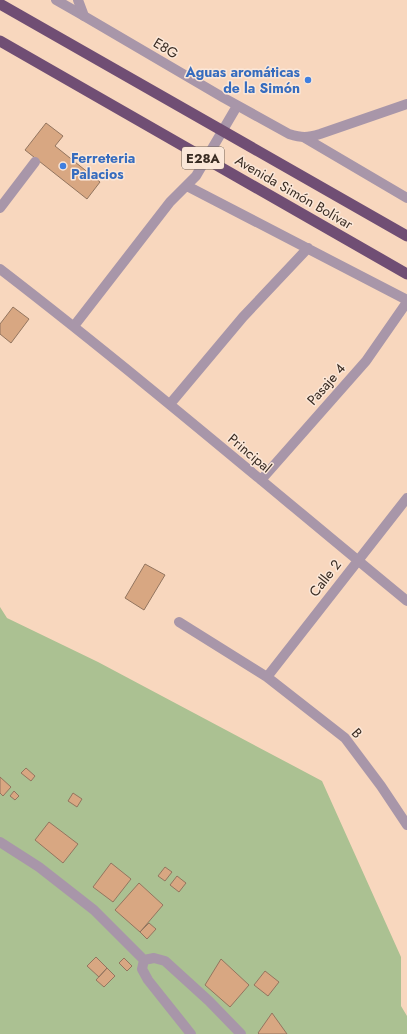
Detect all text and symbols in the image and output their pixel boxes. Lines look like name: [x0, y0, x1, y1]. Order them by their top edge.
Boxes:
street label: E8G: [150, 33, 183, 63]
place label: Aguas aromáticas de la Simón: [184, 62, 301, 98]
marker: Aguas aromáticas de la Simón: [303, 75, 313, 85]
road number: E28A: [182, 147, 224, 169]
place label: Ferreteria Palacios: [71, 148, 135, 184]
street label: Avenida Simón Bolívar: [231, 150, 357, 234]
marker: Ferreteria Palacios: [58, 161, 68, 171]
street label: Pasaje 4: [302, 359, 350, 409]
street label: Principal: [224, 429, 276, 477]
street label: Calle 2: [304, 555, 346, 601]
street label: B: [347, 723, 367, 743]

